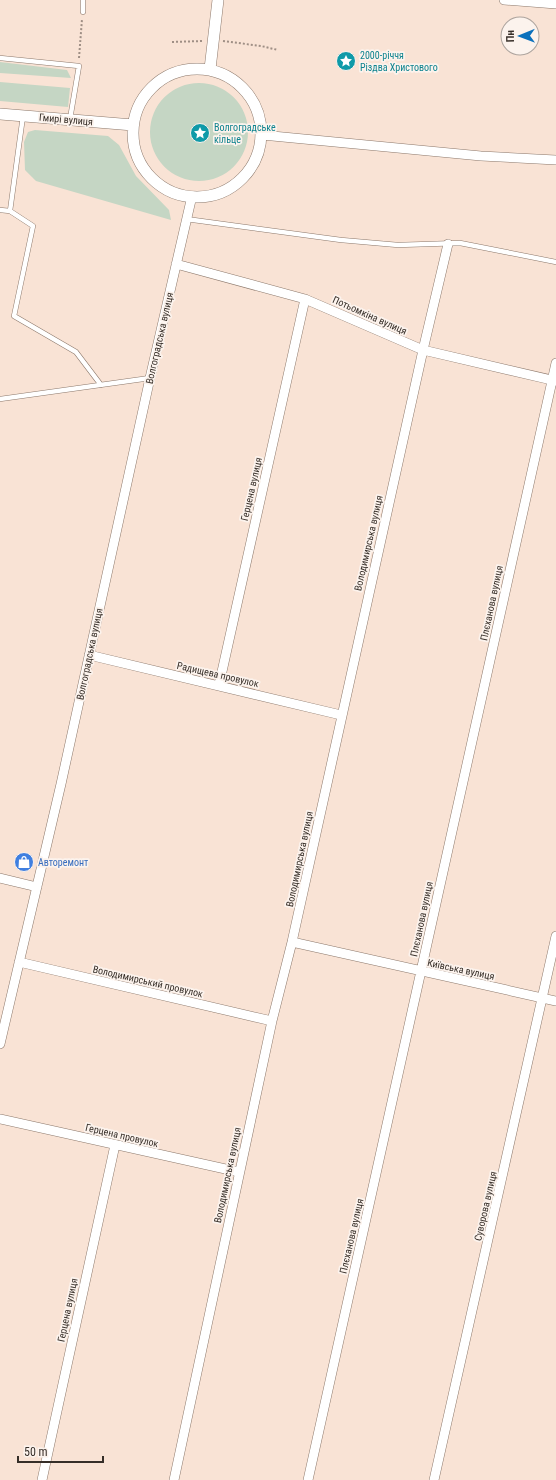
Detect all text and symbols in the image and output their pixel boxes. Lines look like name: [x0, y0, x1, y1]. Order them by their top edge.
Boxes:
north arrow: [500, 16, 540, 56]
text: Пн: [504, 30, 517, 42]
place icon: 2000-річчя Різдва Христового: [335, 50, 357, 72]
place label: 2000-річчя Різдва Христового: [360, 50, 438, 73]
street label: Гмирі вулиця: [38, 112, 94, 127]
place icon: Волгоградське кільце: [189, 122, 211, 144]
place label: Волгоградське кільце: [214, 122, 276, 145]
street label: Волгоградська вулиця: [144, 291, 175, 385]
street label: Потьомкіна вулиця: [331, 294, 409, 337]
street label: Герцена вулиця: [239, 456, 264, 522]
street label: Володимирська вулиця: [352, 494, 385, 592]
street label: Плєханова вулиця: [478, 564, 505, 642]
street label: Волгоградська вулиця: [74, 607, 105, 701]
street label: Радищева провулок: [176, 660, 260, 689]
street label: Володимирська вулиця: [284, 810, 315, 908]
shop icon: Авторемонт: [13, 851, 35, 873]
place label: Авторемонт: [38, 857, 88, 868]
street label: Плєханова вулиця: [408, 880, 435, 958]
street label: Київська вулиця: [426, 957, 496, 982]
street label: Володимирський провулок: [92, 963, 204, 1000]
street label: Герцена провулок: [84, 1122, 160, 1149]
street label: Володимирська вулиця: [212, 1126, 243, 1224]
street label: Суворова вулиця: [472, 1170, 499, 1242]
street label: Плєханова вулиця: [337, 1197, 366, 1275]
street label: Герцена вулиця: [55, 1277, 80, 1343]
scale bar: [18, 1438, 103, 1464]
text: 50 m: [24, 1445, 48, 1459]

